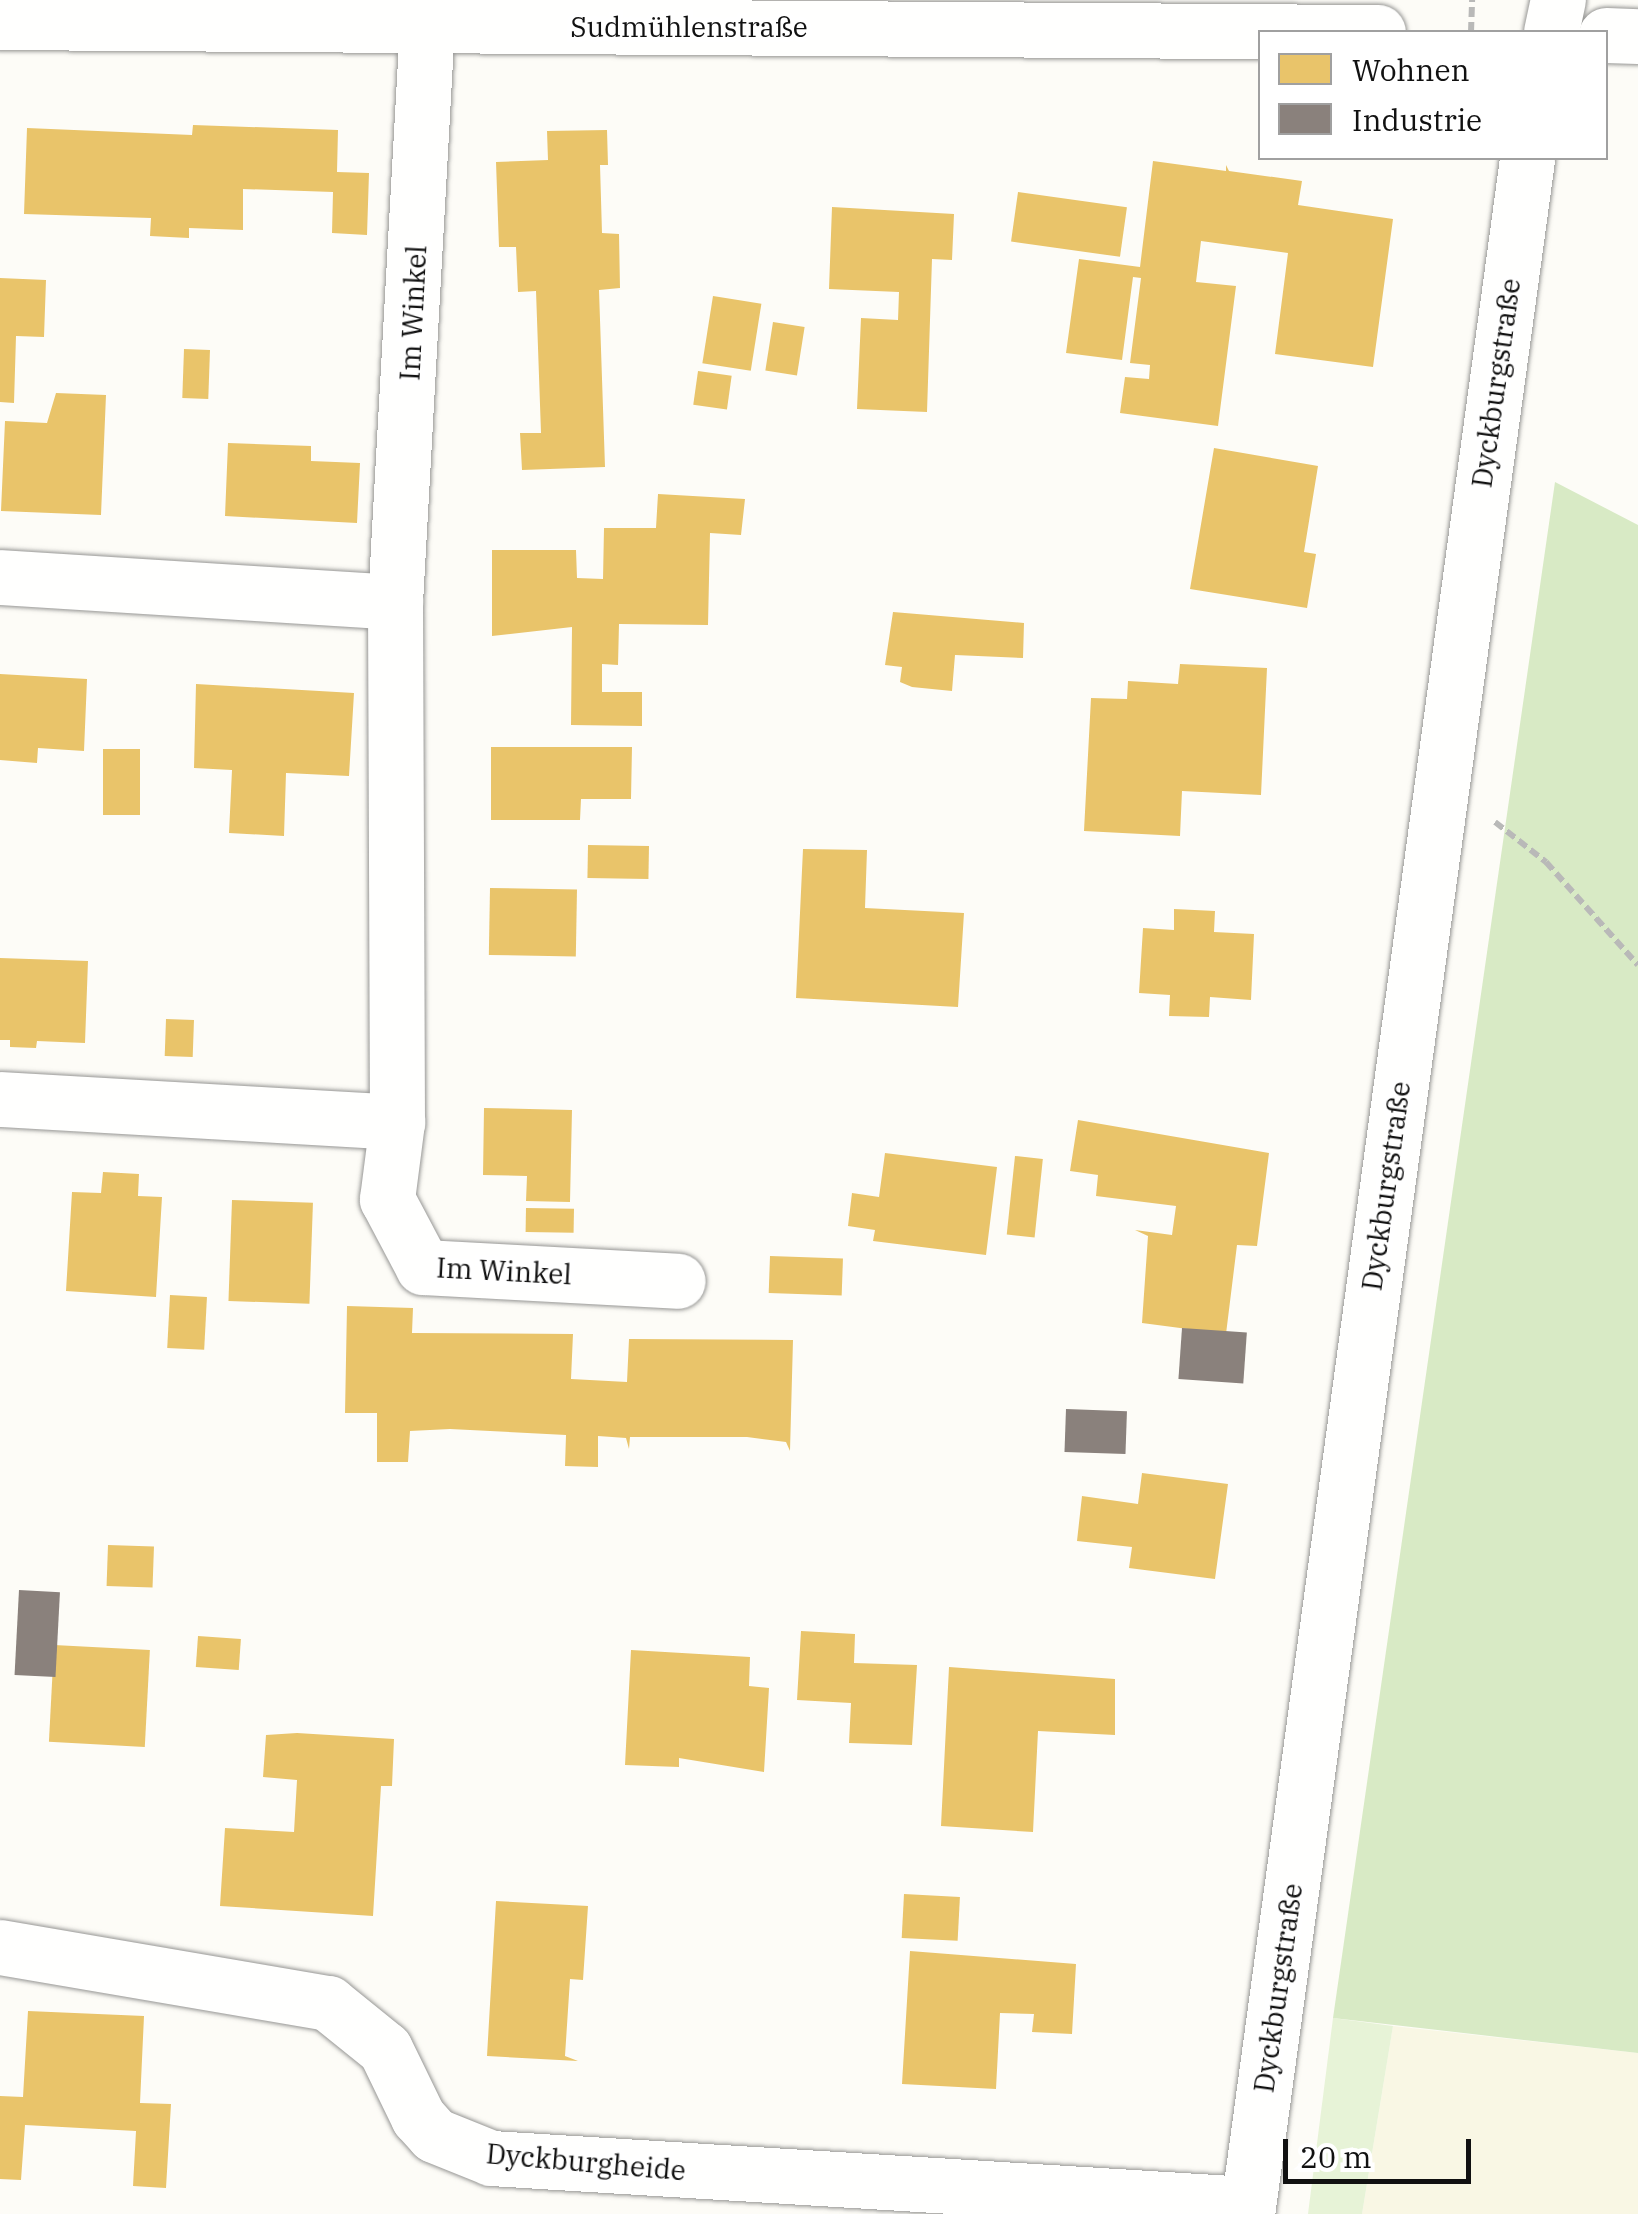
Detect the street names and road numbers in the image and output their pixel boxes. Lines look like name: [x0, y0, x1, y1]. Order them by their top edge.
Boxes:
street label: Sudmühlenstraße: [570, 10, 808, 44]
street label: Im Winkel: [393, 244, 433, 382]
street label: Dyckburgstraße: [1465, 276, 1527, 490]
street label: Dyckburgstraße: [1355, 1079, 1417, 1293]
street label: Im Winkel: [435, 1251, 573, 1291]
street label: Dyckburgstraße: [1247, 1881, 1309, 2095]
street label: Dyckburgheide: [485, 2137, 687, 2187]

